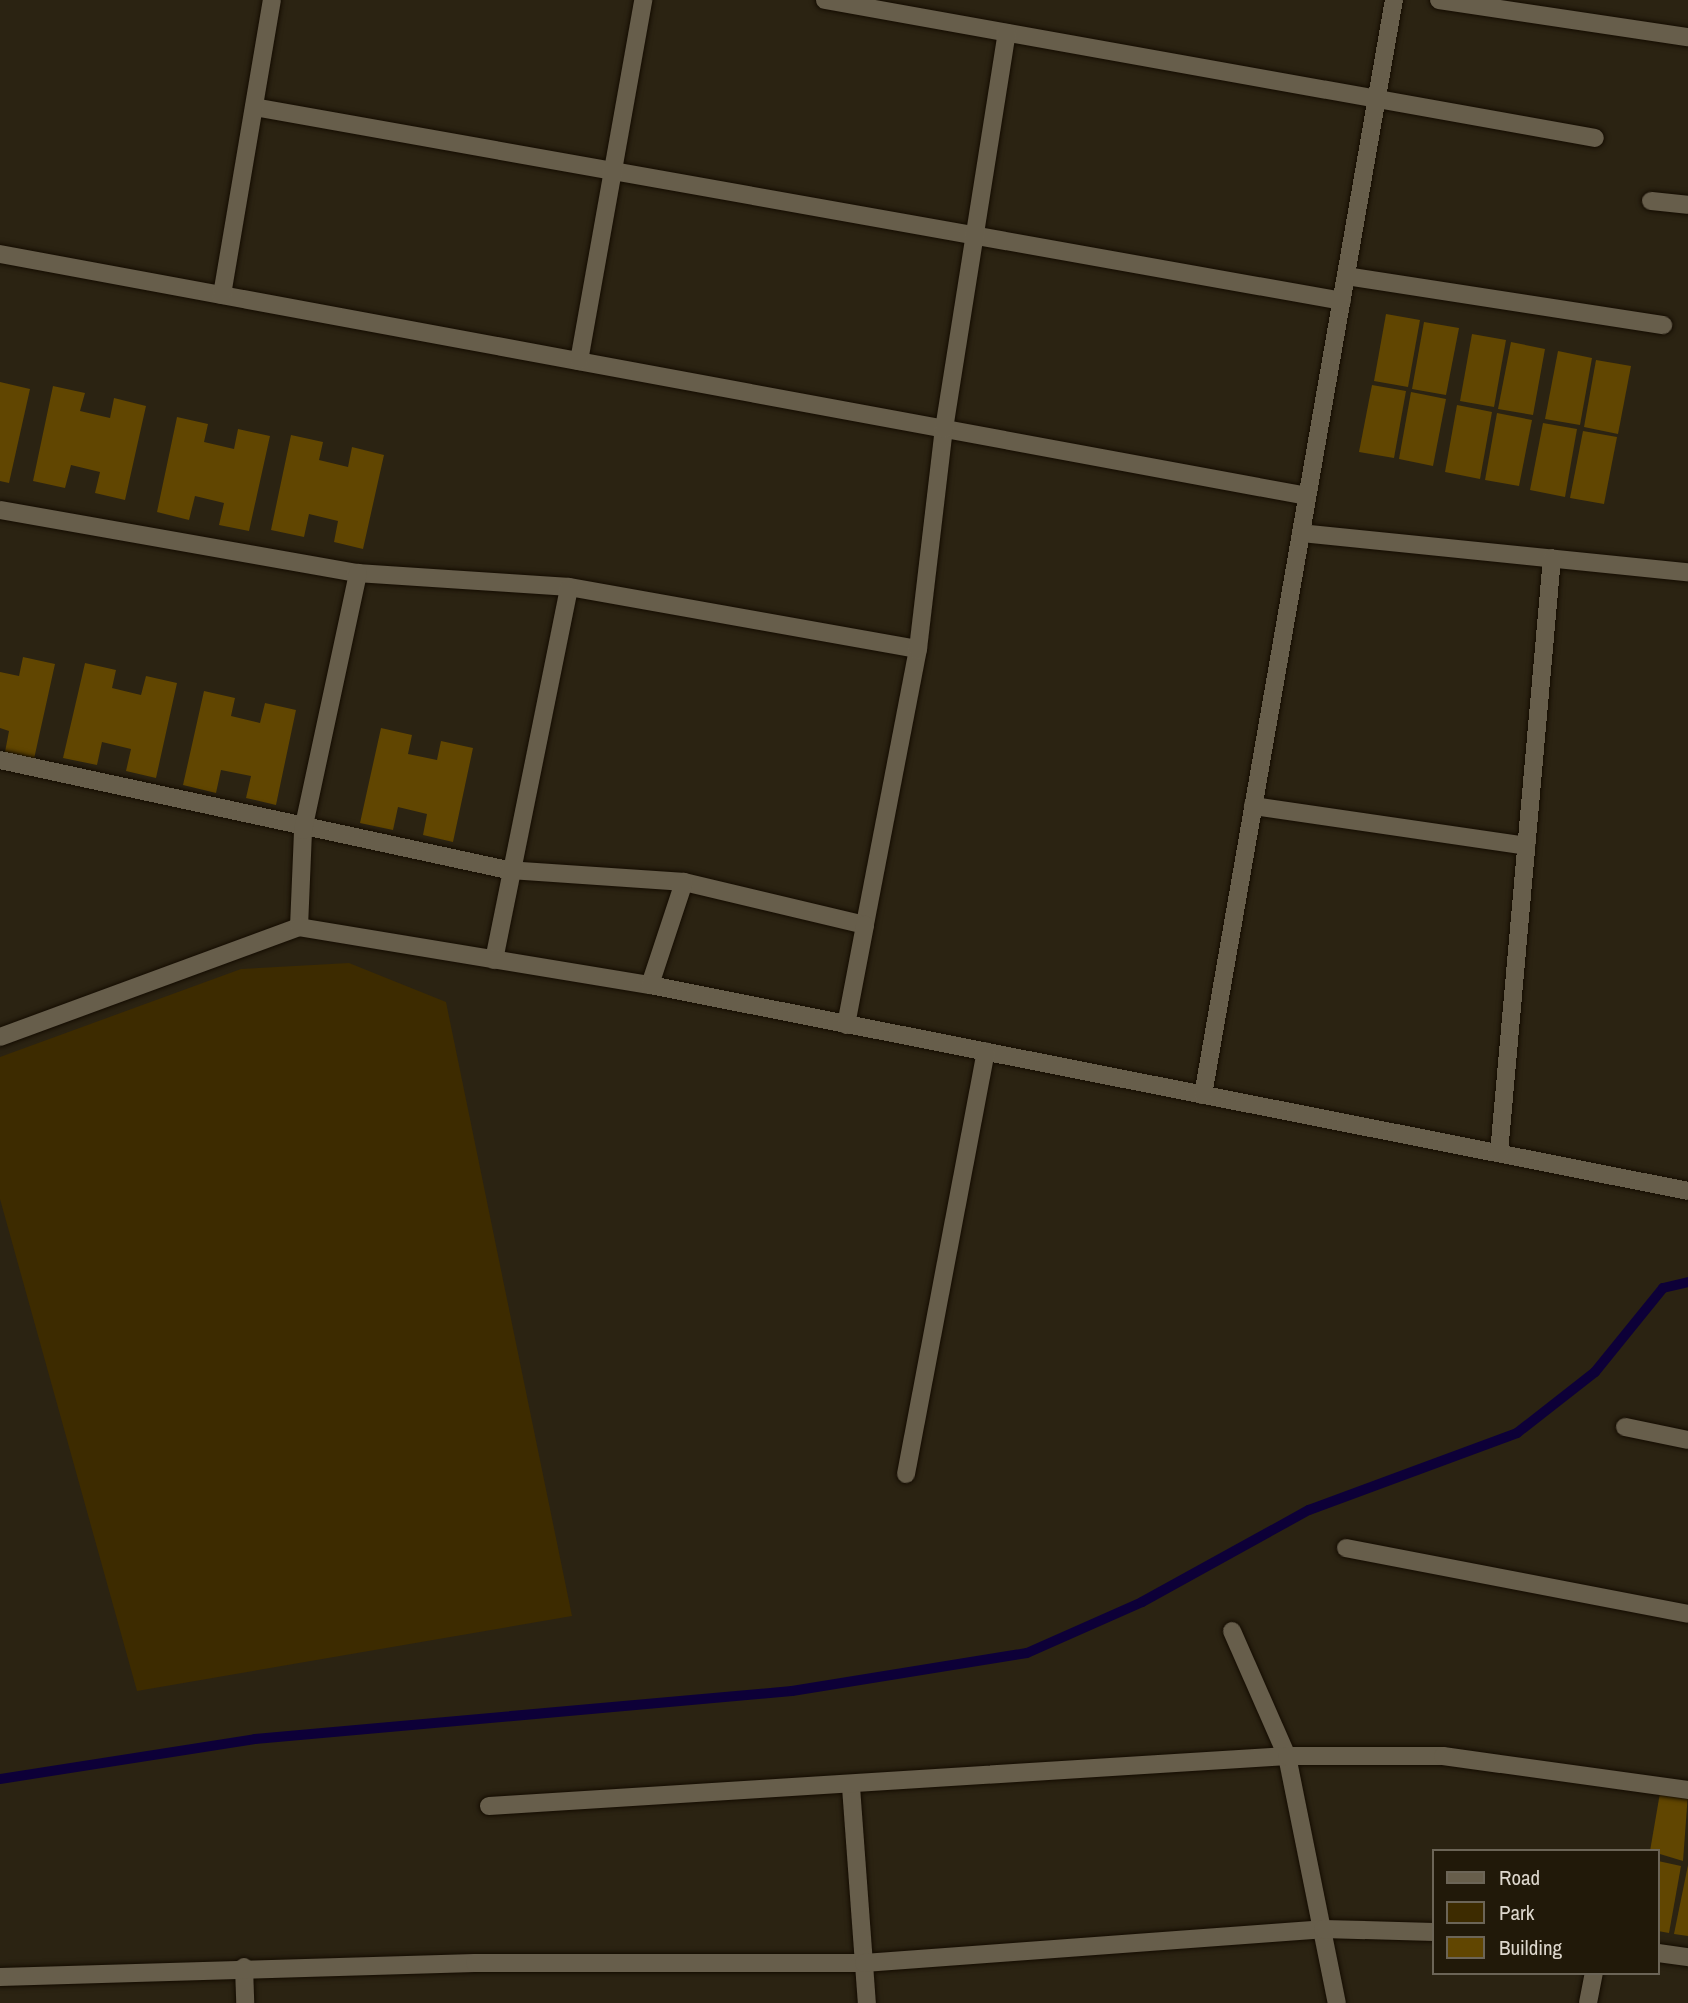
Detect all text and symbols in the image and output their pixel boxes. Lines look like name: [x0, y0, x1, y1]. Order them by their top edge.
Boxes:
legend: [1432, 1849, 1660, 1975]
text: Road: [1499, 1863, 1540, 1892]
text: Park: [1499, 1898, 1534, 1927]
text: Building: [1499, 1933, 1562, 1962]

